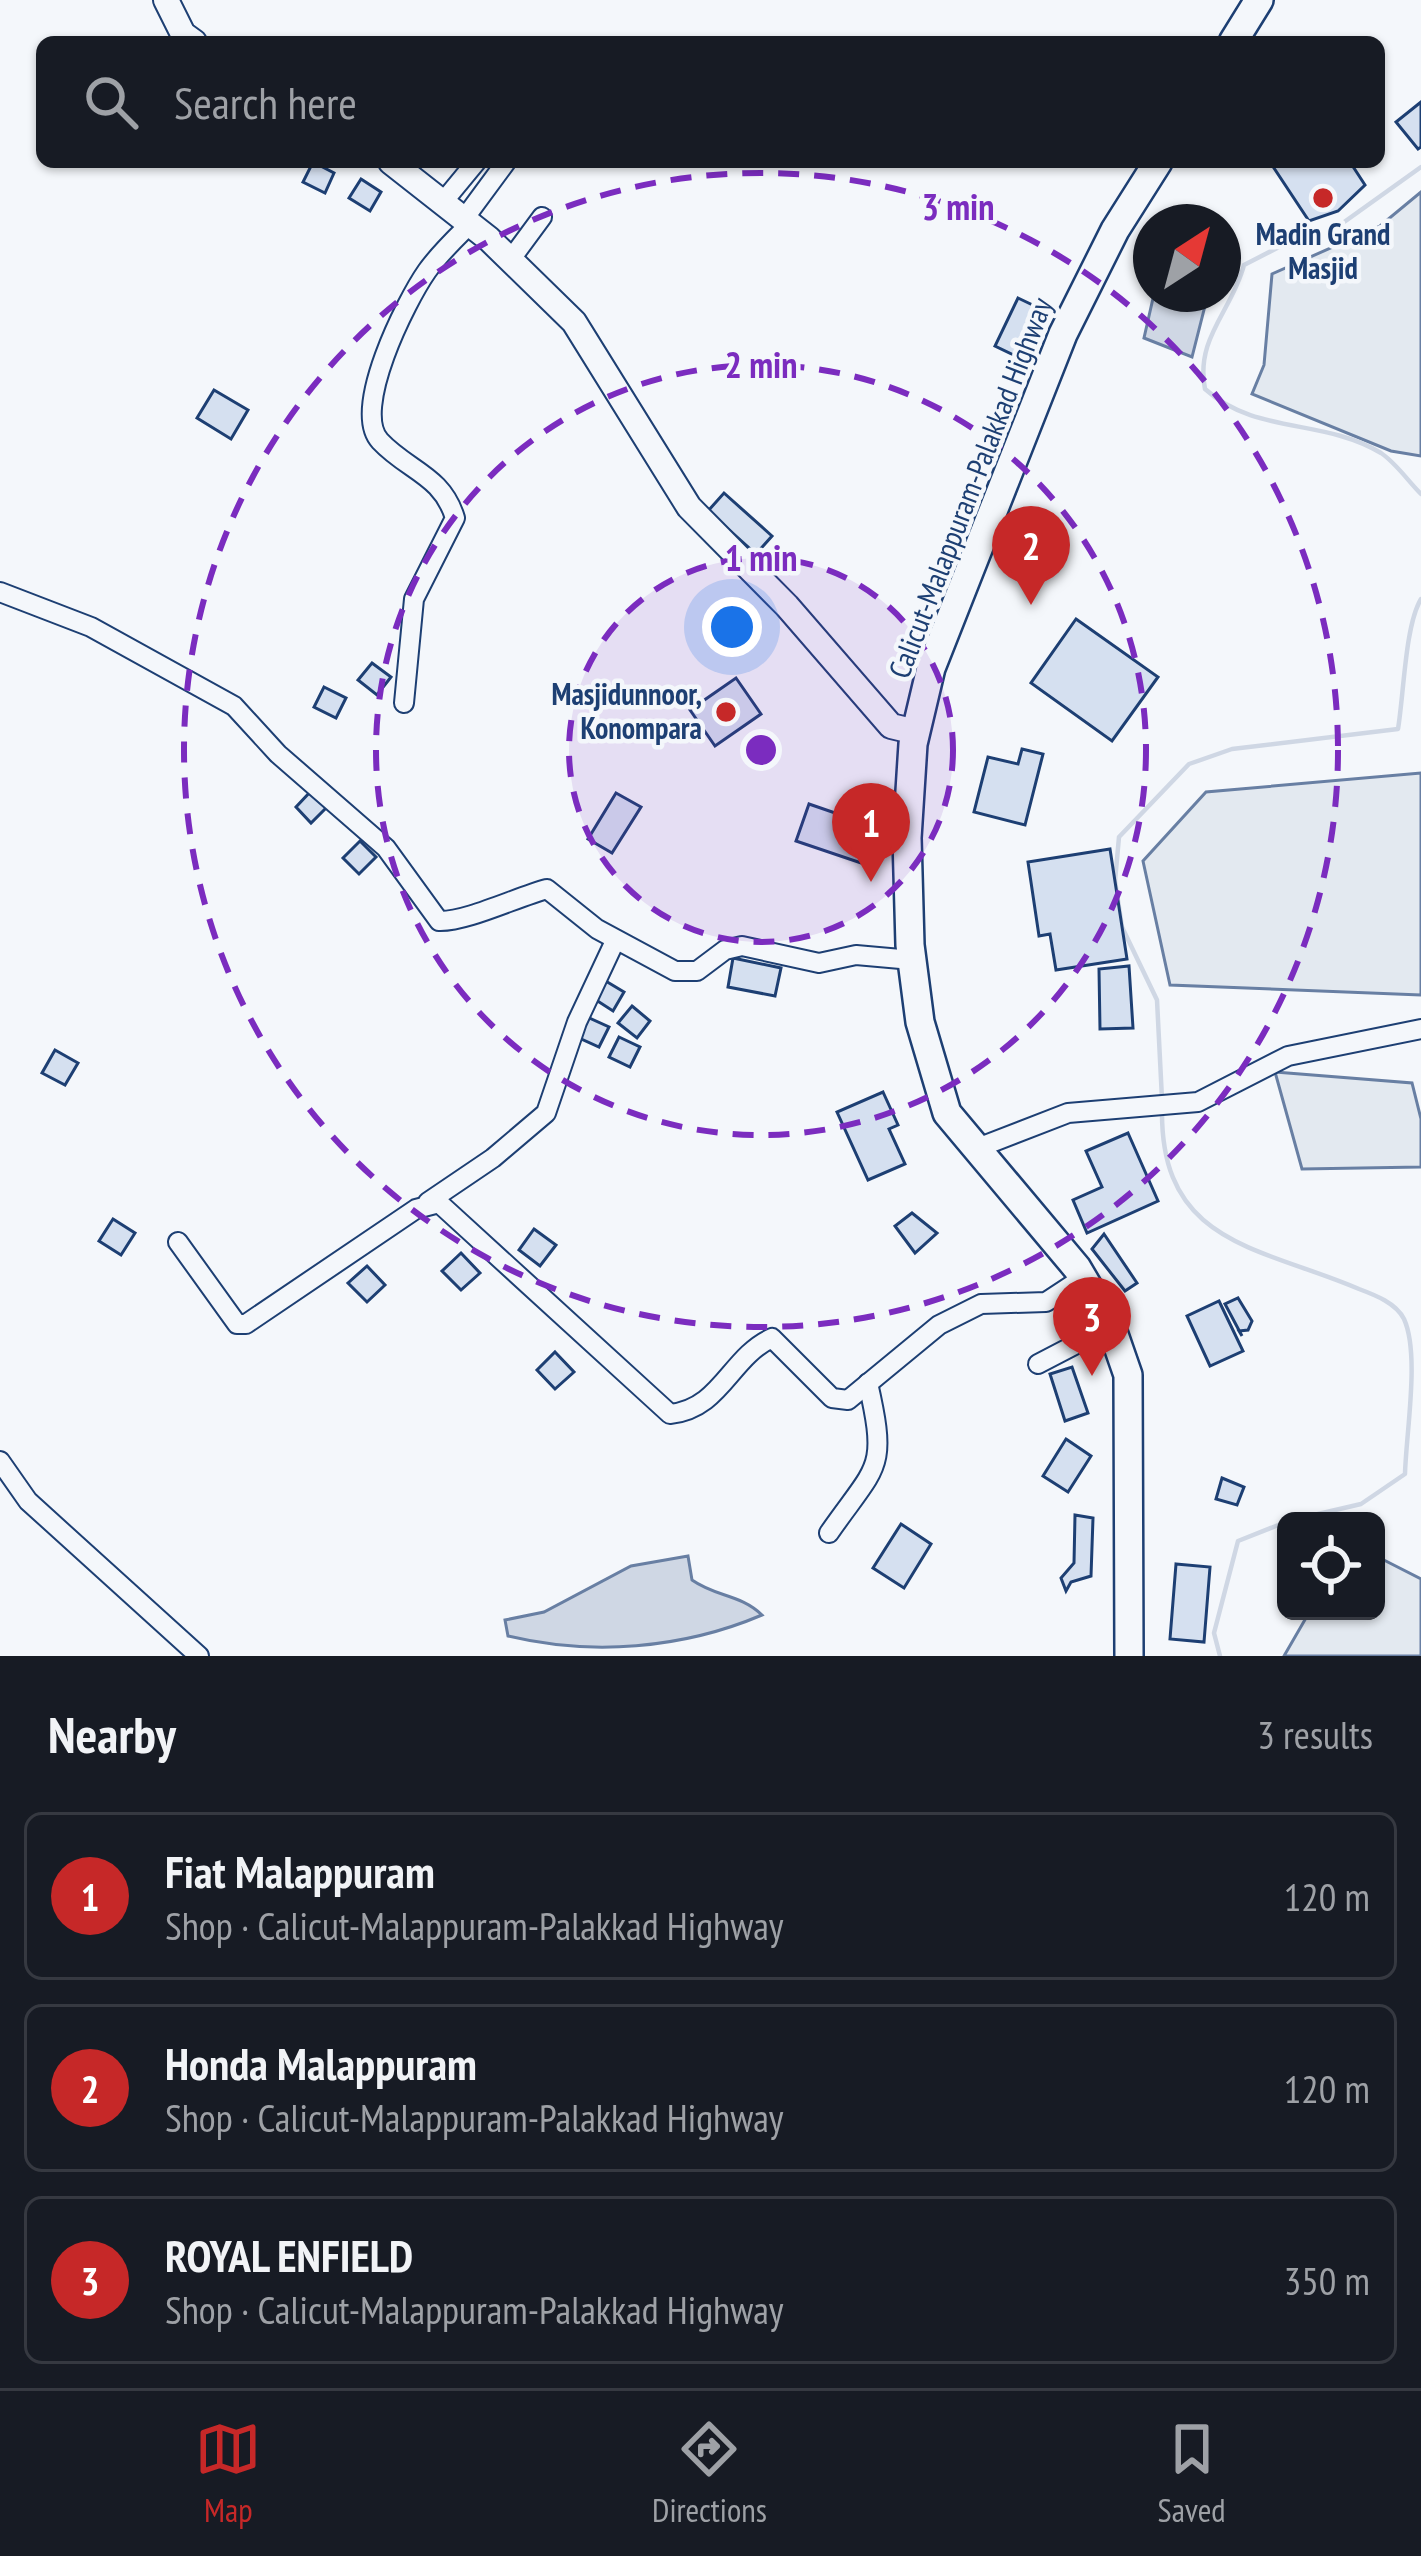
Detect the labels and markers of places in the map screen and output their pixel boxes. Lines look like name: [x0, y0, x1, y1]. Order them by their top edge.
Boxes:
marker: Madin Grand Masjid: [1310, 185, 1336, 211]
place label: Madin Grand Masjid: [1256, 214, 1390, 287]
pin: 2: [992, 506, 1070, 605]
place label: Masjidunnoor, Konompara: [552, 674, 702, 747]
marker: Masjidunnoor, Konompara: [713, 699, 739, 725]
centre of rings: [740, 729, 782, 771]
pin: 1: [832, 783, 910, 882]
pin: 3: [1053, 1277, 1131, 1376]

